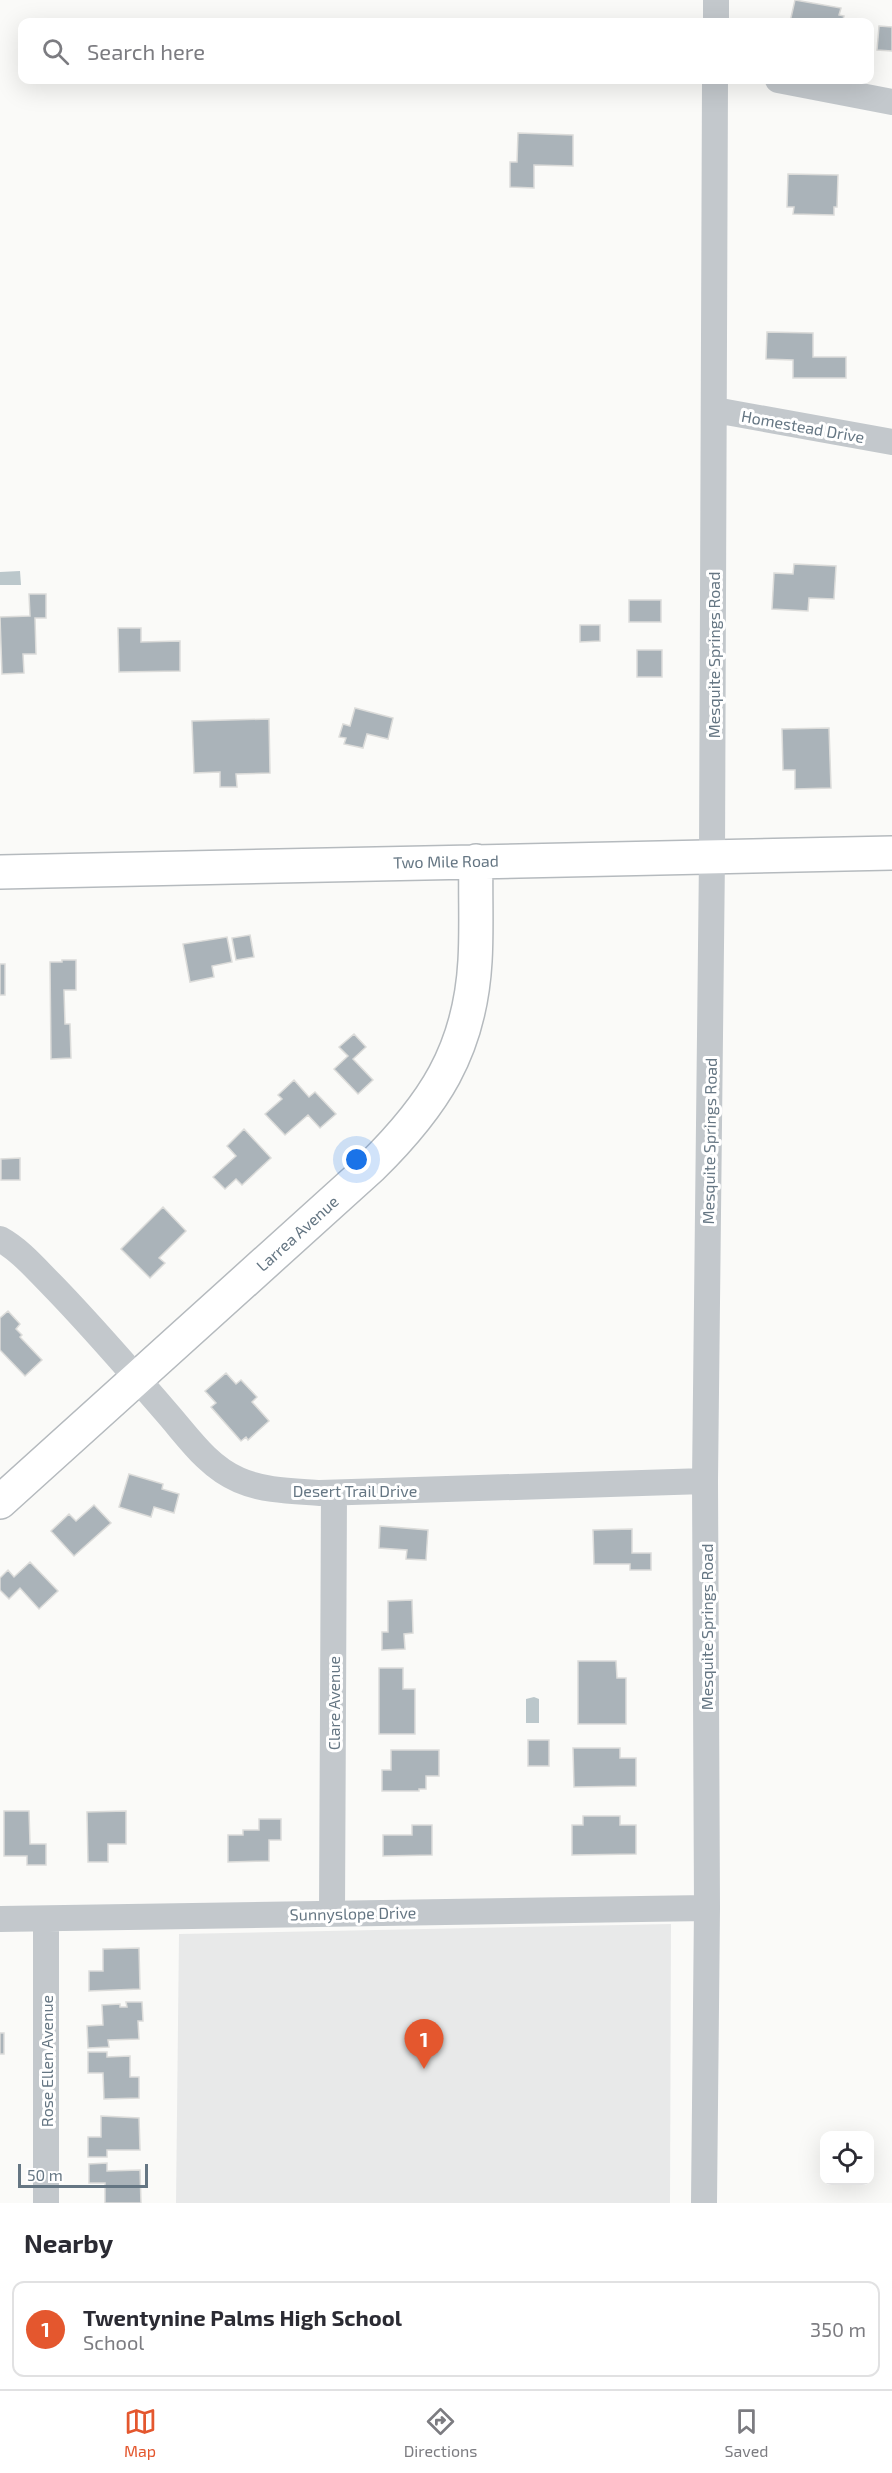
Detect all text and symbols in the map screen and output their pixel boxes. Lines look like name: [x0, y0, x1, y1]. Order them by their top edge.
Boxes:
search box: [18, 18, 874, 84]
icon: search: [39, 35, 72, 68]
text: Search here: [87, 38, 205, 64]
street label: Homestead Drive: [740, 406, 866, 446]
street label: Mesquite Springs Road: [704, 572, 723, 738]
street label: Two Mile Road: [393, 851, 499, 871]
street label: Mesquite Springs Road: [698, 1058, 720, 1224]
your location: [342, 1145, 371, 1174]
street label: Larrea Avenue: [252, 1191, 342, 1275]
street label: Desert Trail Drive: [293, 1481, 417, 1500]
street label: Mesquite Springs Road: [697, 1544, 716, 1710]
street label: Clare Avenue: [324, 1656, 343, 1750]
street label: Sunnyslope Drive: [290, 1902, 416, 1924]
street label: Rose Ellen Avenue: [37, 1995, 56, 2127]
pin: 1: [404, 2020, 444, 2069]
map controls: [820, 2131, 874, 2185]
button: locate: [820, 2131, 874, 2185]
scale bar: [18, 2161, 148, 2188]
text: 50 m: [27, 2165, 63, 2184]
text: Nearby: [24, 2227, 113, 2258]
text: Twentynine Palms High School: [83, 2304, 402, 2330]
text: 1: [41, 2317, 50, 2341]
text: 350 m: [810, 2317, 866, 2341]
text: School: [83, 2330, 144, 2354]
tab: Map: [124, 2405, 157, 2460]
tab: Directions: [404, 2405, 477, 2460]
tab: Saved: [725, 2405, 768, 2460]

